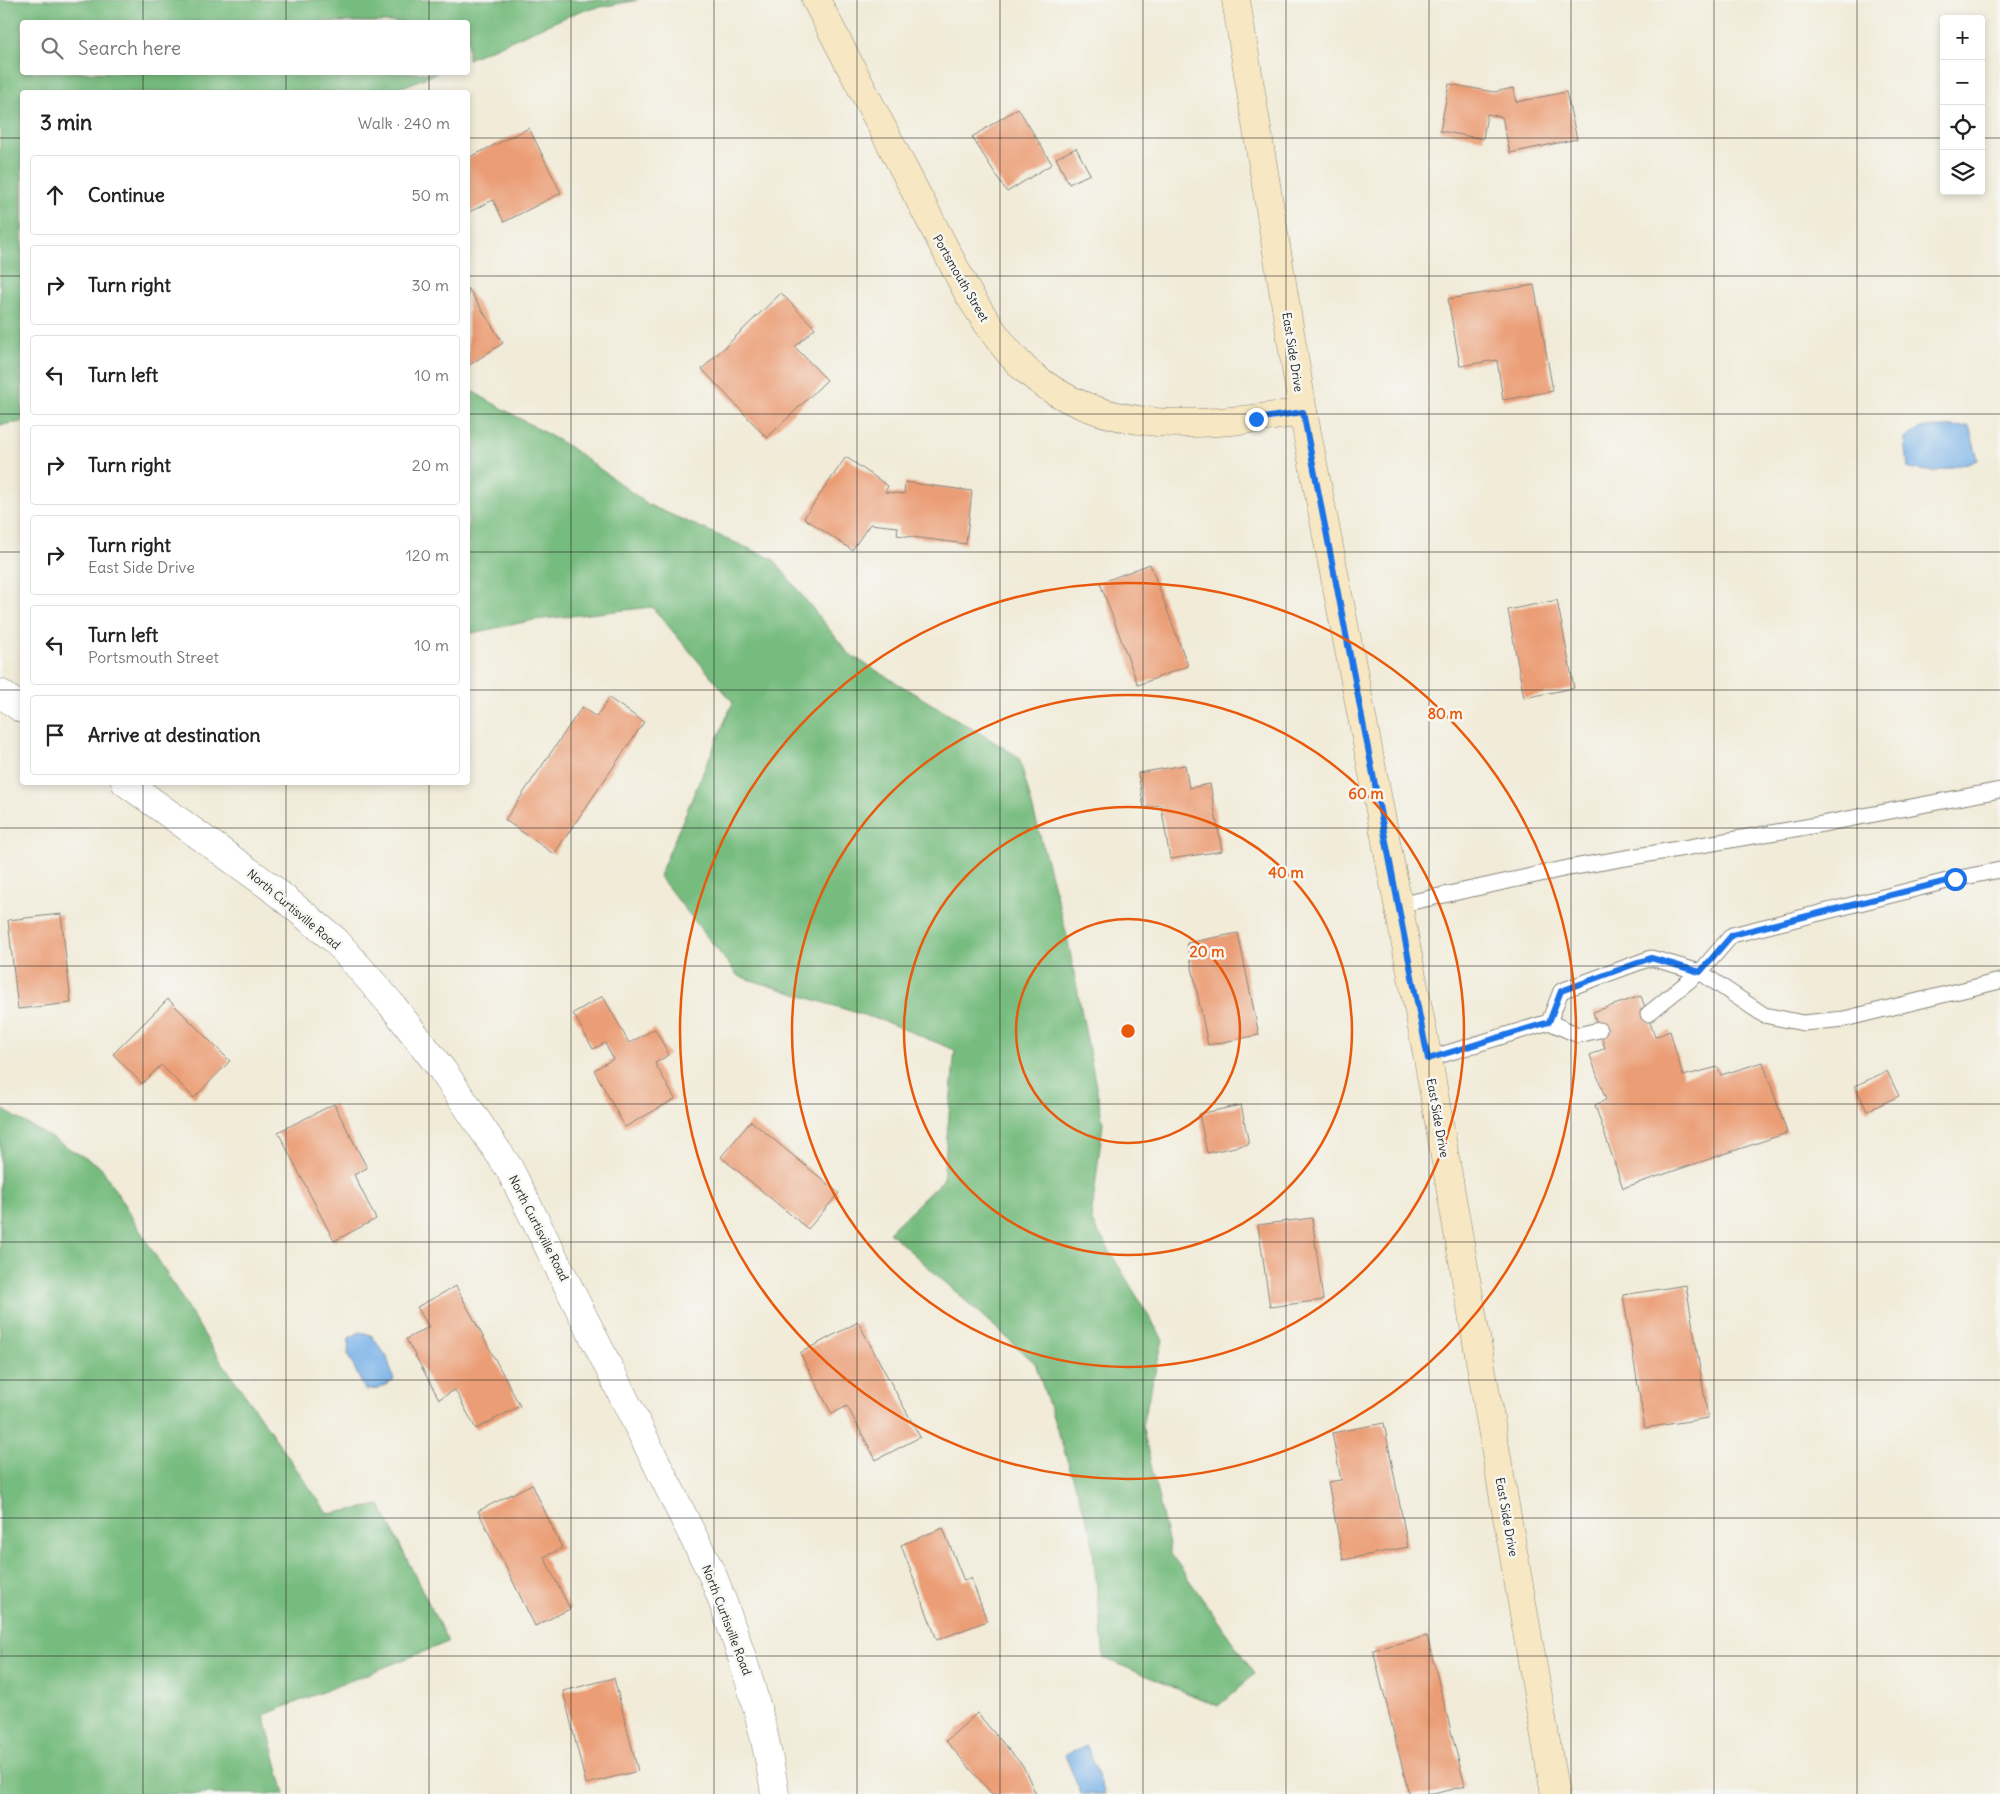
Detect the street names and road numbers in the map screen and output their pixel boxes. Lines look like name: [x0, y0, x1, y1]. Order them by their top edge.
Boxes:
street label: Portsmouth Street: [930, 232, 992, 324]
street label: East Side Drive: [1279, 311, 1307, 393]
street label: North Curtisville Road: [244, 866, 344, 952]
street label: East Side Drive: [1424, 1077, 1452, 1159]
street label: North Curtisville Road: [506, 1173, 572, 1283]
street label: East Side Drive: [1493, 1476, 1521, 1558]
street label: North Curtisville Road: [699, 1563, 755, 1677]

